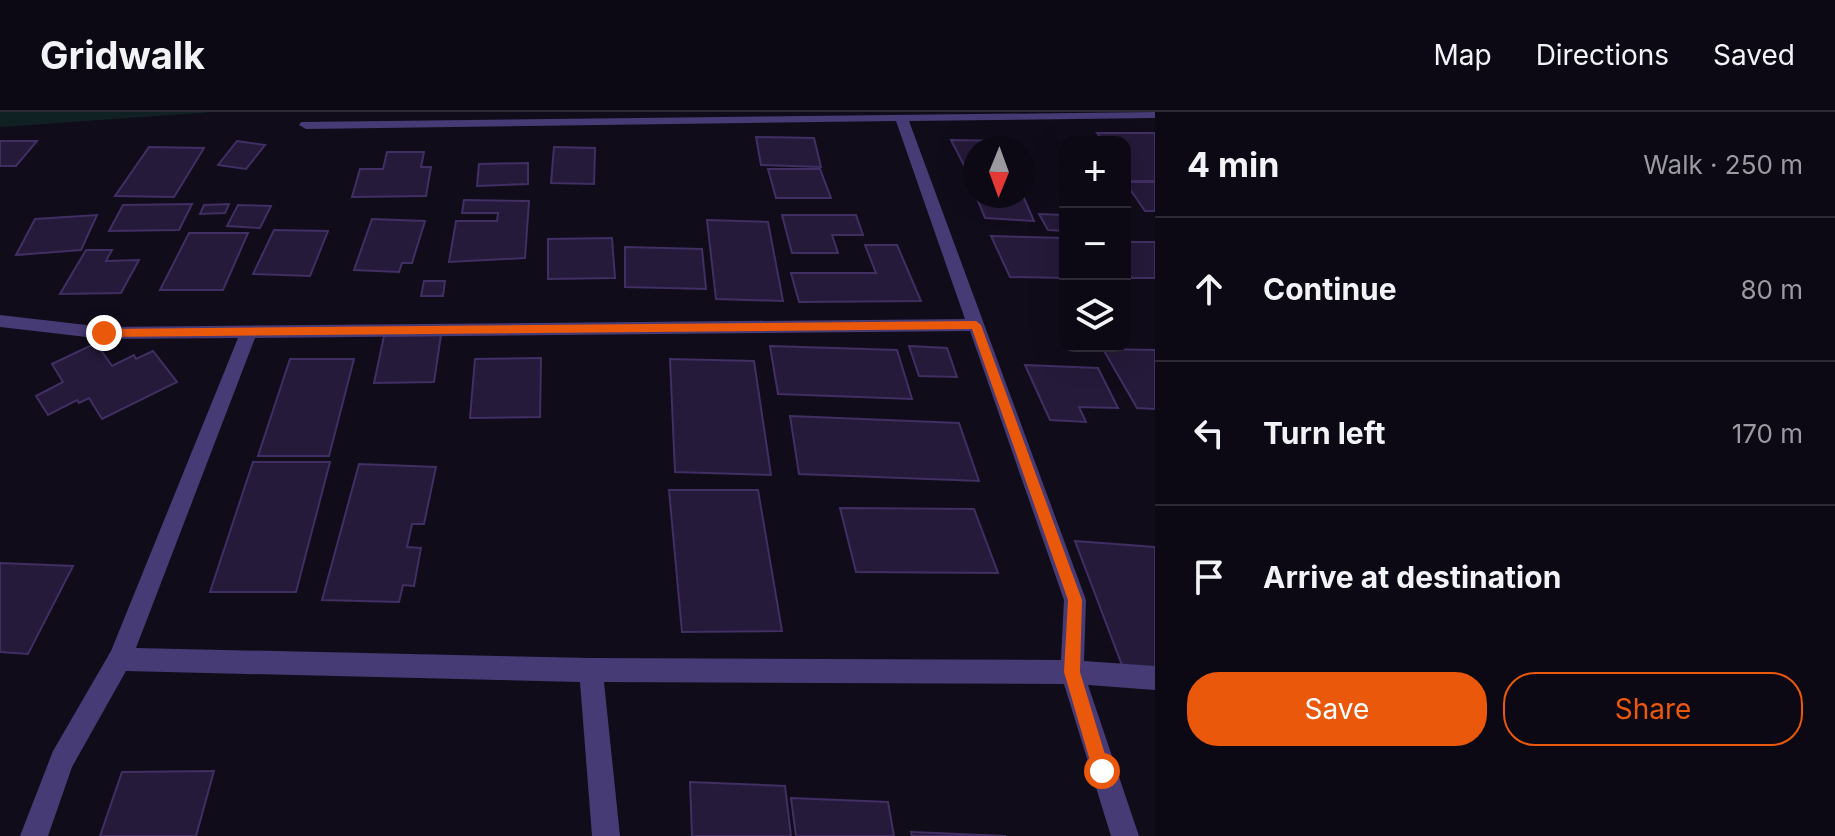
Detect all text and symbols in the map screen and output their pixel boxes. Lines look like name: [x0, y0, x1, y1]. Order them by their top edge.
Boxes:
text: Gridwalk: [40, 32, 205, 78]
text: Map: [1433, 38, 1492, 72]
text: Directions: [1536, 38, 1669, 72]
text: Saved: [1713, 38, 1795, 72]
north arrow: [963, 136, 1035, 208]
map controls: [1059, 136, 1131, 352]
button: +: [1059, 136, 1131, 208]
text: 4 min: [1187, 144, 1279, 185]
text: Walk · 250 m: [1643, 149, 1803, 180]
button: −: [1059, 208, 1131, 280]
icon: ahead: [1187, 267, 1231, 311]
text: Continue: [1263, 271, 1397, 307]
text: 80 m: [1740, 274, 1803, 305]
button: layers: [1059, 280, 1131, 352]
route end: [86, 315, 122, 351]
icon: left: [1187, 411, 1231, 455]
text: Turn left: [1263, 415, 1385, 451]
text: 170 m: [1732, 418, 1803, 449]
icon: arrive: [1187, 555, 1231, 599]
text: Arrive at destination: [1263, 559, 1561, 595]
button: Save: [1187, 672, 1487, 746]
button: Share: [1503, 672, 1803, 746]
route start: [1084, 753, 1120, 789]

